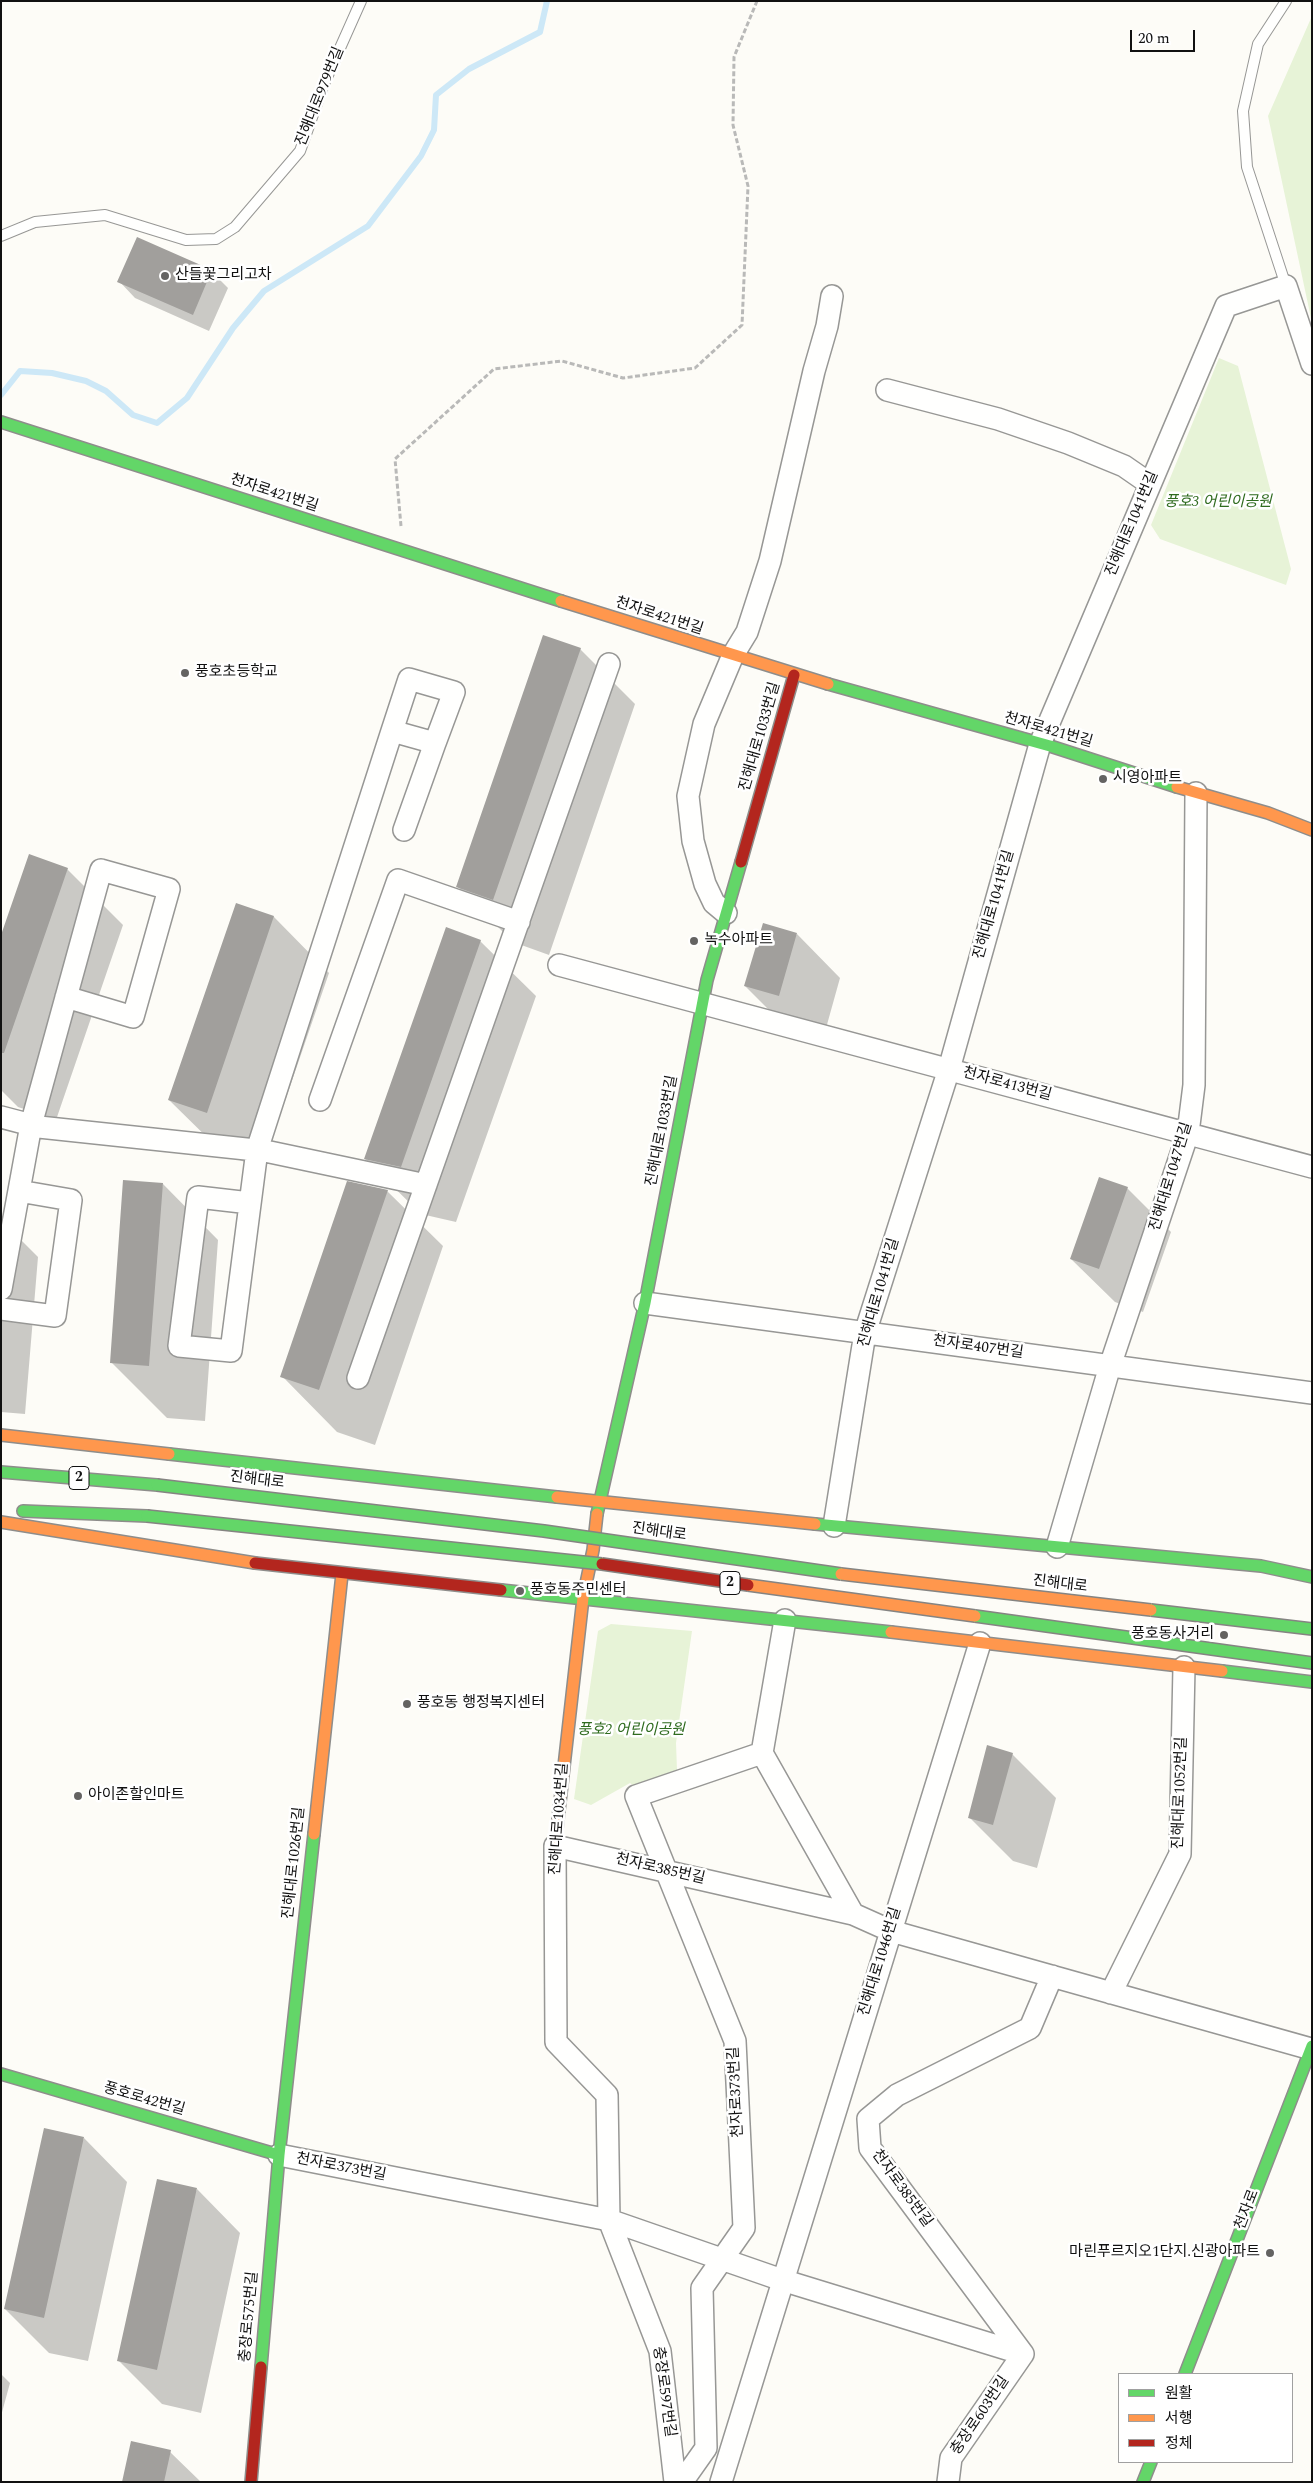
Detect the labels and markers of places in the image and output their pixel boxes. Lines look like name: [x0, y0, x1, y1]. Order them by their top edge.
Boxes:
place label: 산들꽃그리고차: [175, 267, 272, 285]
marker: 산들꽃그리고차: [159, 270, 171, 282]
place label: 풍호초등학교: [195, 664, 278, 682]
marker: 풍호초등학교: [179, 667, 191, 679]
place label: 시영아파트: [1113, 770, 1182, 788]
marker: 시영아파트: [1097, 773, 1109, 785]
place label: 녹수아파트: [704, 932, 773, 950]
marker: 녹수아파트: [688, 935, 700, 947]
place label: 풍호동주민센터: [530, 1582, 627, 1600]
marker: 풍호동주민센터: [514, 1585, 526, 1597]
place label: 풍호동사거리: [1131, 1626, 1214, 1644]
marker: 풍호동사거리: [1218, 1629, 1230, 1641]
place label: 풍호동 행정복지센터: [417, 1695, 545, 1713]
marker: 풍호동 행정복지센터: [401, 1698, 413, 1710]
place label: 아이존할인마트: [88, 1787, 185, 1805]
marker: 아이존할인마트: [72, 1790, 84, 1802]
place label: 마린푸르지오1단지.신광아파트: [1069, 2244, 1260, 2262]
marker: 마린푸르지오1단지.신광아파트: [1264, 2247, 1276, 2259]

